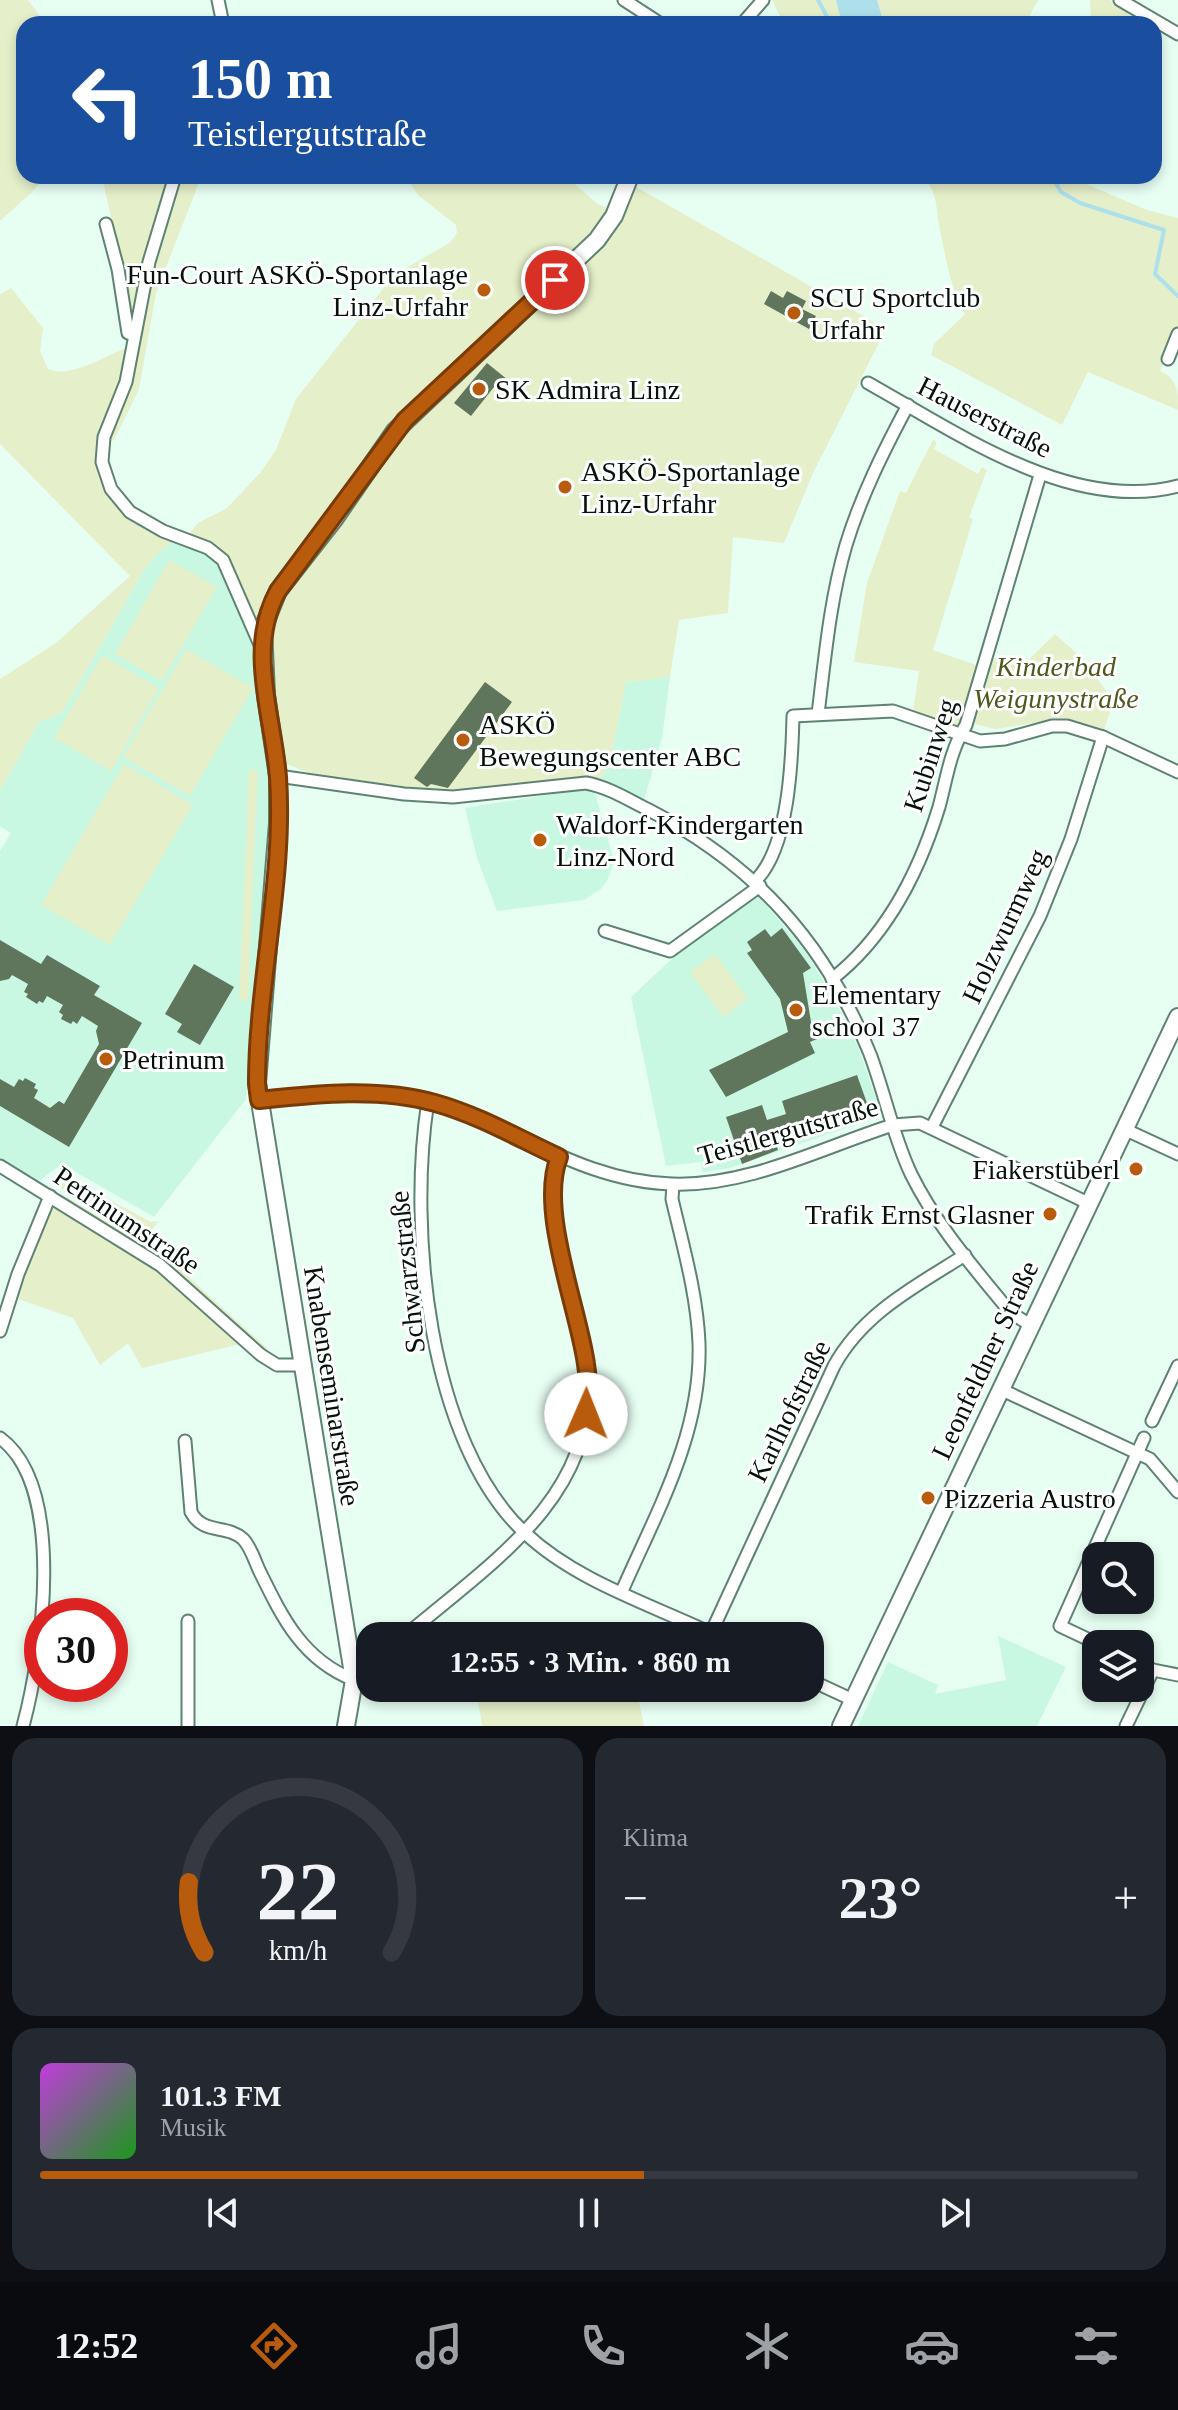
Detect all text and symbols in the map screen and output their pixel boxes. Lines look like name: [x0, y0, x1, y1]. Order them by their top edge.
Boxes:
icon: left: [56, 48, 160, 152]
text: 150 m: [188, 48, 333, 110]
text: Teistlergutstraße: [188, 114, 427, 154]
pin: [521, 246, 589, 314]
icon: arrive: [533, 258, 577, 302]
place label: Fun-Court ASKÖ-Sportanlage Linz-Urfahr: [127, 259, 469, 322]
marker: Fun-Court ASKÖ-Sportanlage Linz-Urfahr: [475, 281, 493, 299]
place label: SCU Sportclub Urfahr: [810, 282, 980, 345]
marker: SCU Sportclub Urfahr: [785, 304, 803, 322]
street label: Hauserstraße: [913, 370, 1057, 464]
place label: SK Admira Linz: [495, 374, 680, 405]
marker: SK Admira Linz: [470, 380, 488, 398]
place label: ASKÖ-Sportanlage Linz-Urfahr: [581, 456, 800, 519]
marker: ASKÖ-Sportanlage Linz-Urfahr: [556, 478, 574, 496]
park label: Kinderbad Weigunystraße: [973, 651, 1139, 714]
street label: Kubinweg: [897, 695, 963, 815]
place label: ASKÖ Bewegungscenter ABC: [479, 709, 741, 772]
marker: ASKÖ Bewegungscenter ABC: [454, 731, 472, 749]
place label: Waldorf-Kindergarten Linz-Nord: [556, 809, 804, 872]
marker: Waldorf-Kindergarten Linz-Nord: [531, 831, 549, 849]
street label: Holzwurmweg: [956, 844, 1054, 1008]
place label: Elementary school 37: [812, 979, 941, 1042]
marker: Elementary school 37: [787, 1001, 805, 1019]
place label: Petrinum: [122, 1044, 225, 1075]
marker: Petrinum: [97, 1050, 115, 1068]
street label: Teistlergutstraße: [694, 1091, 882, 1171]
place label: Fiakerstüberl: [972, 1154, 1120, 1185]
street label: Petrinumstraße: [48, 1160, 206, 1280]
marker: Fiakerstüberl: [1127, 1160, 1145, 1178]
street label: Schwarzstraße: [383, 1189, 431, 1355]
place label: Trafik Ernst Glasner: [805, 1199, 1035, 1230]
marker: Trafik Ernst Glasner: [1041, 1205, 1059, 1223]
street label: Leonfeldner Straße: [925, 1256, 1045, 1464]
street label: Knabenseminarstraße: [298, 1264, 366, 1508]
street label: Karlhofstraße: [741, 1335, 837, 1487]
position arrow: [544, 1372, 628, 1456]
place label: Pizzeria Austro: [944, 1483, 1116, 1514]
marker: Pizzeria Austro: [919, 1489, 937, 1507]
map controls: [1082, 1542, 1154, 1702]
button: search: [1082, 1542, 1154, 1614]
speed limit sign: 30: [24, 1598, 128, 1702]
button: layers: [1082, 1630, 1154, 1702]
text: 12:55 · 3 Min. · 860 m: [450, 1645, 730, 1678]
text: Klima: [623, 1823, 688, 1852]
text: 22: [256, 1845, 339, 1937]
text: 23°: [839, 1865, 923, 1931]
text: −: [623, 1874, 648, 1923]
text: +: [1113, 1874, 1138, 1923]
text: km/h: [268, 1935, 327, 1966]
text: 101.3 FM: [160, 2079, 282, 2112]
text: Musik: [160, 2113, 226, 2142]
icon: previous: [201, 2191, 245, 2235]
icon: pause: [567, 2191, 611, 2235]
icon: next: [933, 2191, 977, 2235]
icon: directions: [246, 2318, 302, 2374]
icon: music: [411, 2318, 467, 2374]
icon: phone: [575, 2318, 631, 2374]
icon: climate: [739, 2318, 795, 2374]
icon: car: [904, 2318, 960, 2374]
icon: filters: [1068, 2318, 1124, 2374]
text: 12:52: [54, 2326, 138, 2366]

